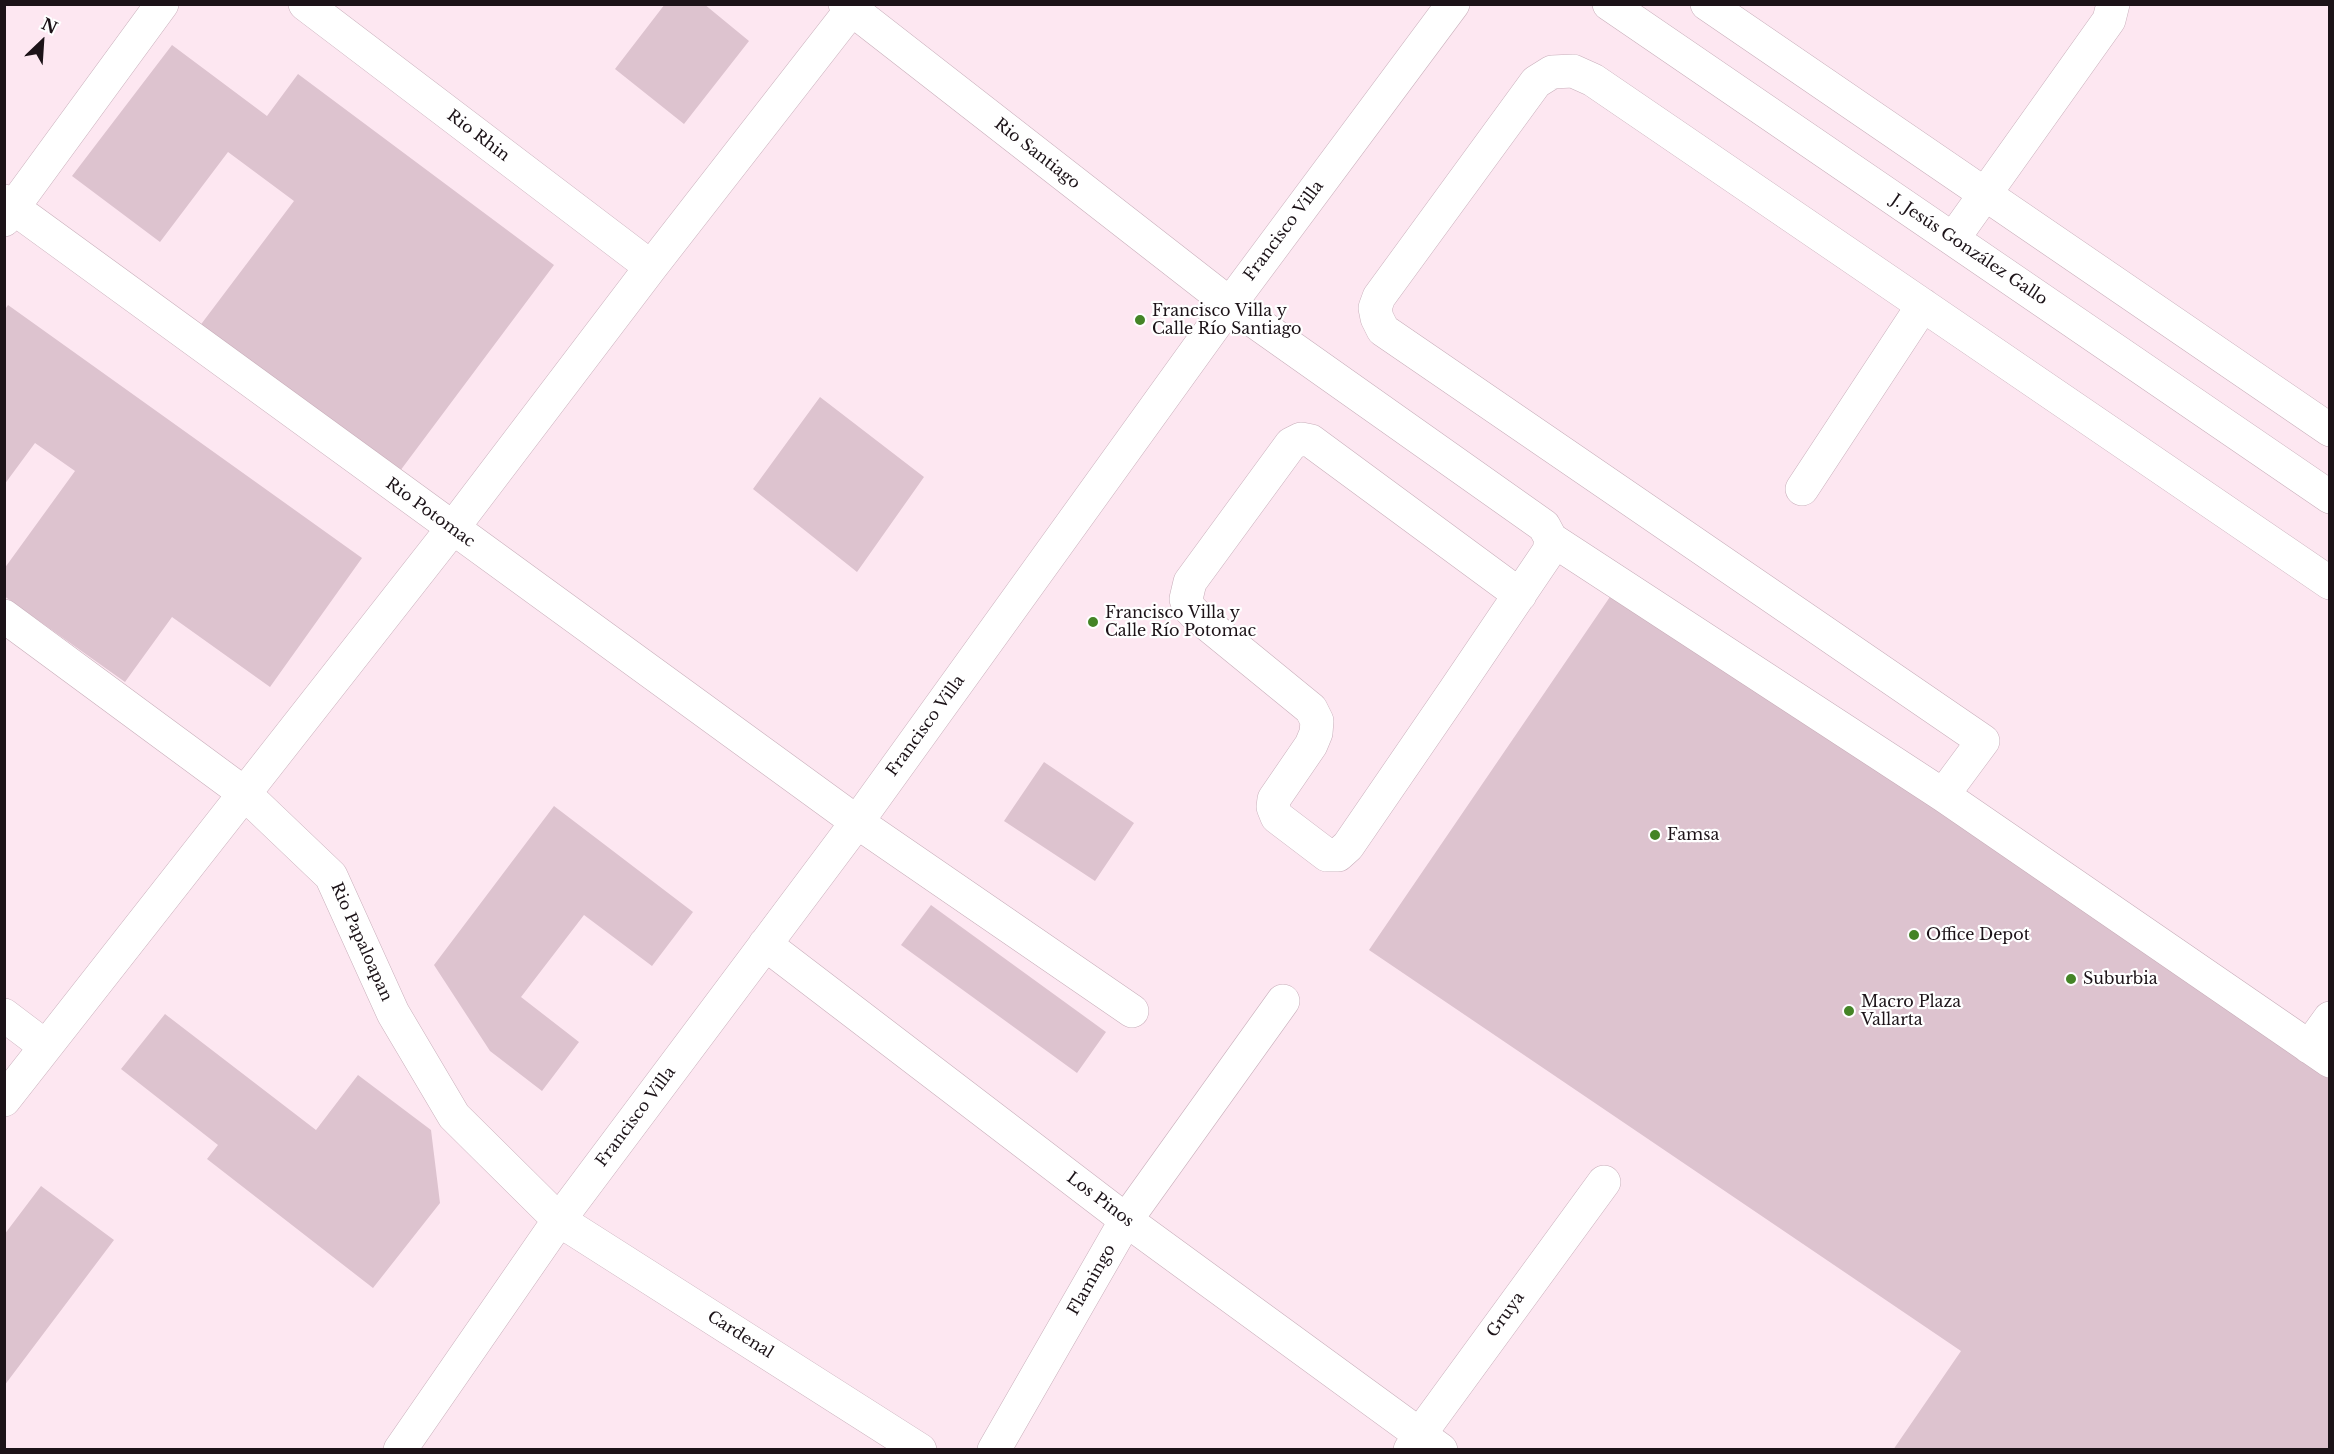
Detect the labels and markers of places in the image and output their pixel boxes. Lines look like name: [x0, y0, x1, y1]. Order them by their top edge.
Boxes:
place label: Francisco Villa y Calle Río Santiago: [1152, 301, 1302, 339]
marker: Francisco Villa y Calle Río Santiago: [1133, 313, 1147, 327]
place label: Francisco Villa y Calle Río Potomac: [1105, 603, 1256, 641]
marker: Francisco Villa y Calle Río Potomac: [1086, 615, 1100, 629]
place label: Famsa: [1667, 825, 1719, 845]
marker: Famsa: [1648, 828, 1662, 842]
place label: Office Depot: [1926, 925, 2030, 945]
marker: Office Depot: [1907, 928, 1921, 942]
place label: Suburbia: [2083, 969, 2158, 989]
marker: Suburbia: [2064, 972, 2078, 986]
place label: Macro Plaza Vallarta: [1861, 992, 1961, 1030]
marker: Macro Plaza Vallarta: [1842, 1004, 1856, 1018]

